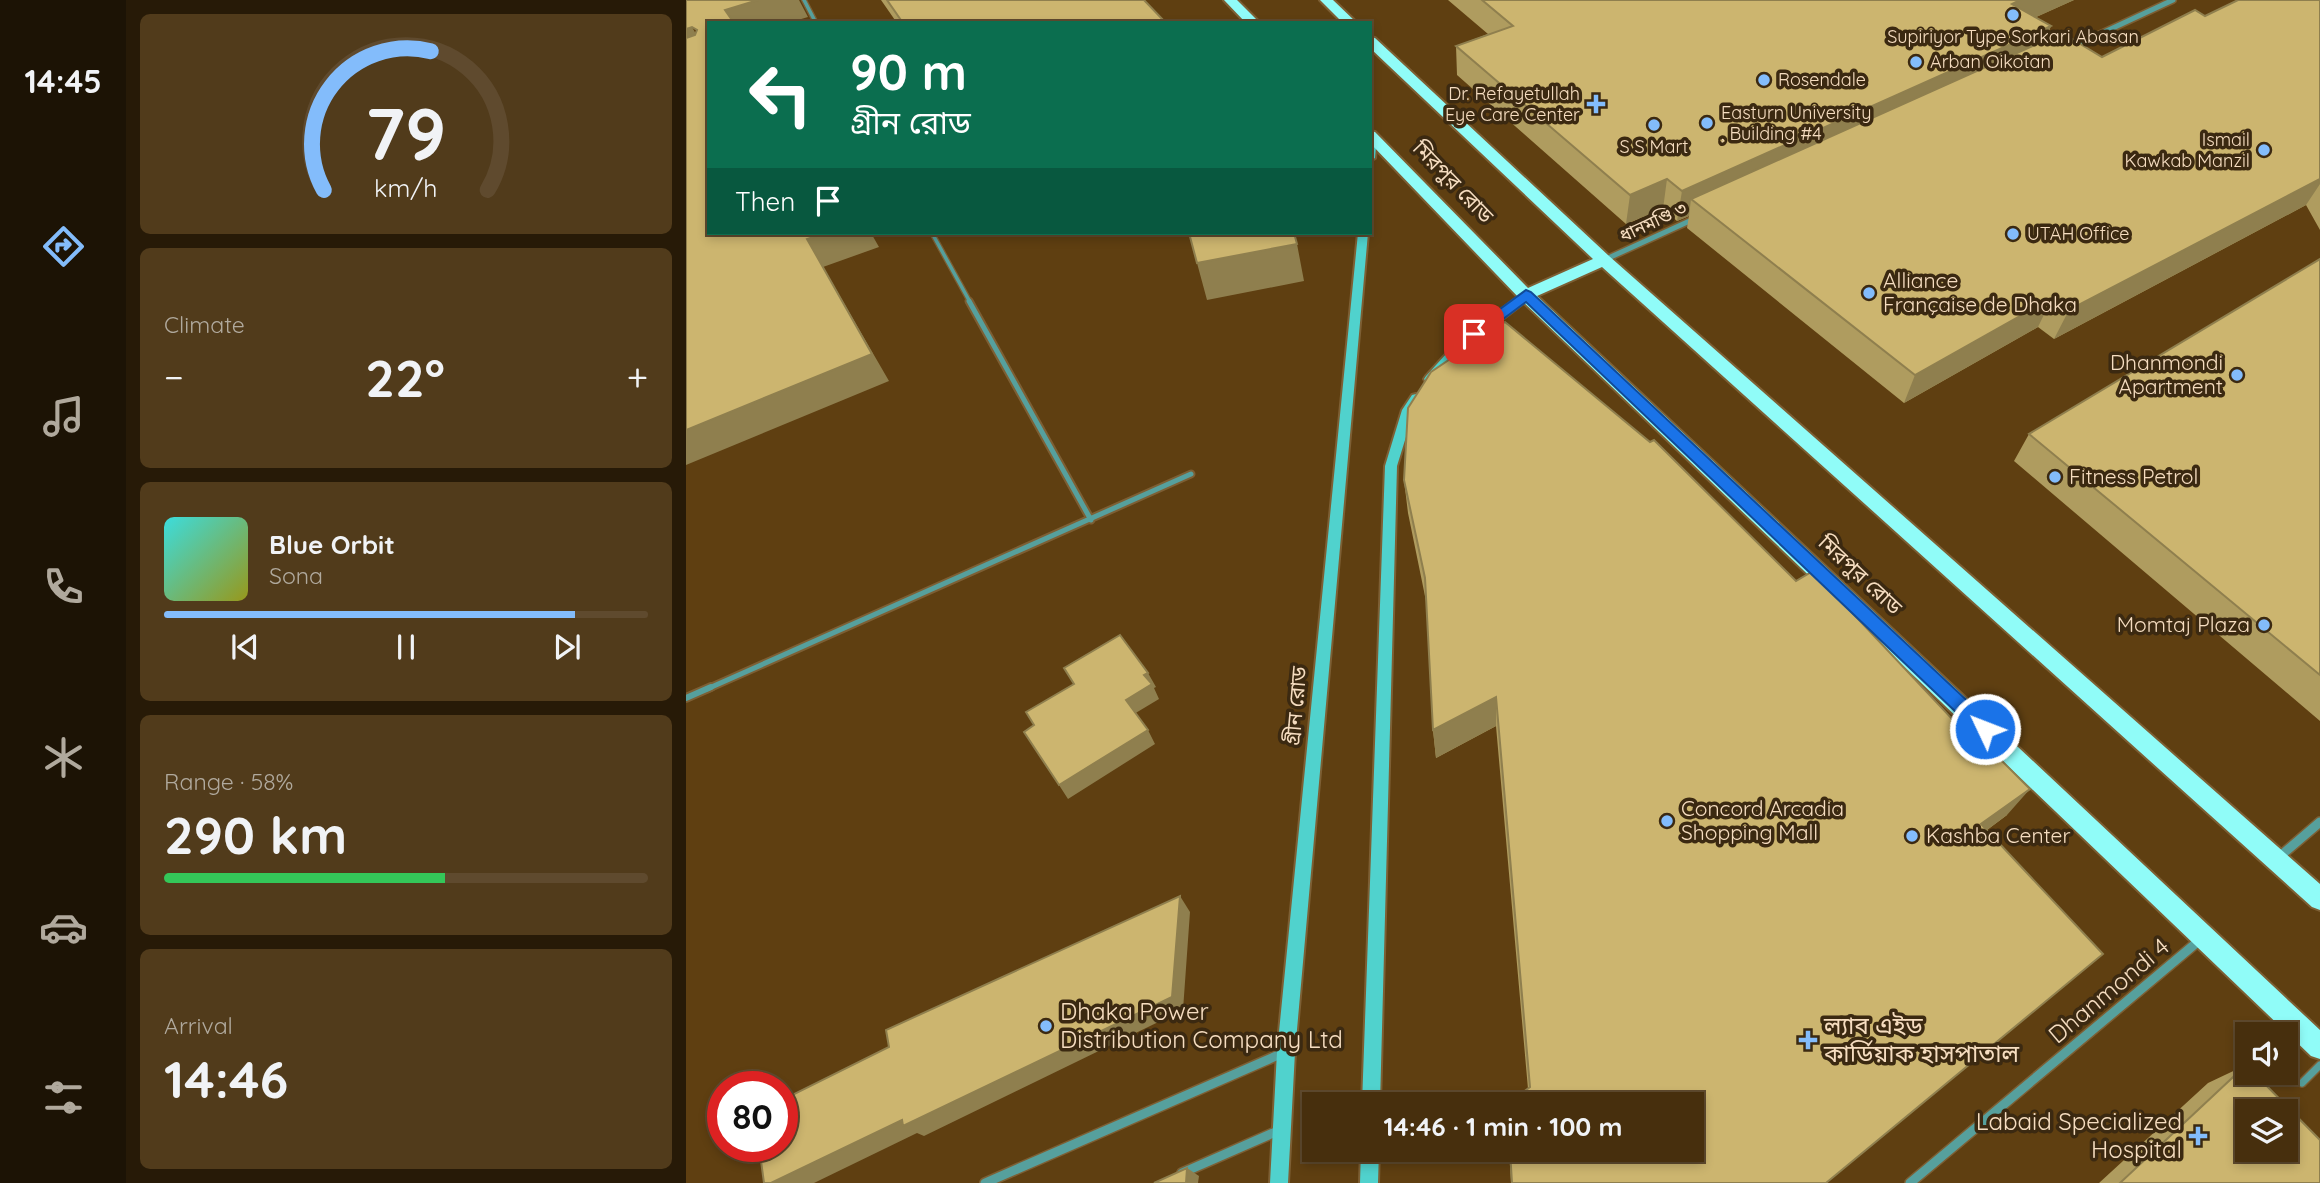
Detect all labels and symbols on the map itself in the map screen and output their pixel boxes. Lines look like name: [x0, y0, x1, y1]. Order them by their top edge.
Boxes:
marker: Supiriyor Type Sorkari Abasan: [2005, 7, 2021, 23]
place label: Supiriyor Type Sorkari Abasan: [1887, 25, 2139, 48]
place label: Arban Oikotan: [1930, 50, 2051, 73]
marker: Arban Oikotan: [1908, 54, 1924, 70]
place label: Rosendale: [1778, 68, 1866, 91]
marker: Rosendale: [1756, 72, 1772, 88]
place label: Dr. Refayetullah Eye Care Center: [1445, 82, 1580, 126]
marker: Dr. Refayetullah Eye Care Center: [1586, 94, 1606, 114]
place label: Easturn University , Building #4: [1721, 101, 1871, 145]
marker: Easturn University , Building #4: [1699, 115, 1715, 131]
marker: S S Mart: [1646, 117, 1662, 133]
place label: Ismail Kawkab Manzil: [2124, 128, 2250, 172]
street label: মিরপুর রোড: [1407, 134, 1500, 229]
place label: S S Mart: [1620, 135, 1688, 158]
marker: Ismail Kawkab Manzil: [2256, 142, 2272, 158]
street label: ধানমণ্ডি ৩: [1616, 196, 1690, 247]
place label: UTAH Office: [2027, 222, 2129, 245]
marker: UTAH Office: [2005, 226, 2021, 242]
place label: Alliance Française de Dhaka: [1883, 267, 2077, 317]
marker: Alliance Française de Dhaka: [1861, 285, 1877, 301]
pin: [1444, 304, 1504, 364]
place label: Dhanmondi Apartment: [2110, 349, 2223, 399]
marker: Dhanmondi Apartment: [2229, 367, 2245, 383]
place label: Fitness Petrol: [2069, 463, 2198, 489]
marker: Fitness Petrol: [2047, 469, 2063, 485]
street label: মিরপুর রোড: [1813, 528, 1909, 620]
place label: Momtaj Plaza: [2117, 611, 2250, 637]
marker: Momtaj Plaza: [2256, 617, 2272, 633]
street label: গ্রীন রোড: [1279, 664, 1311, 746]
position arrow: [1948, 692, 2022, 766]
place label: Concord Arcadia Shopping Mall: [1681, 795, 1844, 845]
marker: Concord Arcadia Shopping Mall: [1659, 813, 1675, 829]
place label: Kashba Center: [1926, 822, 2071, 848]
marker: Kashba Center: [1904, 828, 1920, 844]
street label: Dhanmondi 4: [2042, 931, 2175, 1049]
place label: Dhaka Power Distribution Company Ltd: [1060, 996, 1343, 1054]
place label: ল্যাব এইড কার্ডিয়াক হাসপাতাল: [1823, 1010, 2020, 1068]
marker: Dhaka Power Distribution Company Ltd: [1038, 1018, 1054, 1034]
marker: ল্যাব এইড কার্ডিয়াক হাসপাতাল: [1798, 1030, 1818, 1050]
speed limit sign: 80: [707, 1071, 798, 1162]
place label: Labaid Specialized Hospital: [1976, 1106, 2182, 1164]
marker: Labaid Specialized Hospital: [2188, 1126, 2208, 1146]

